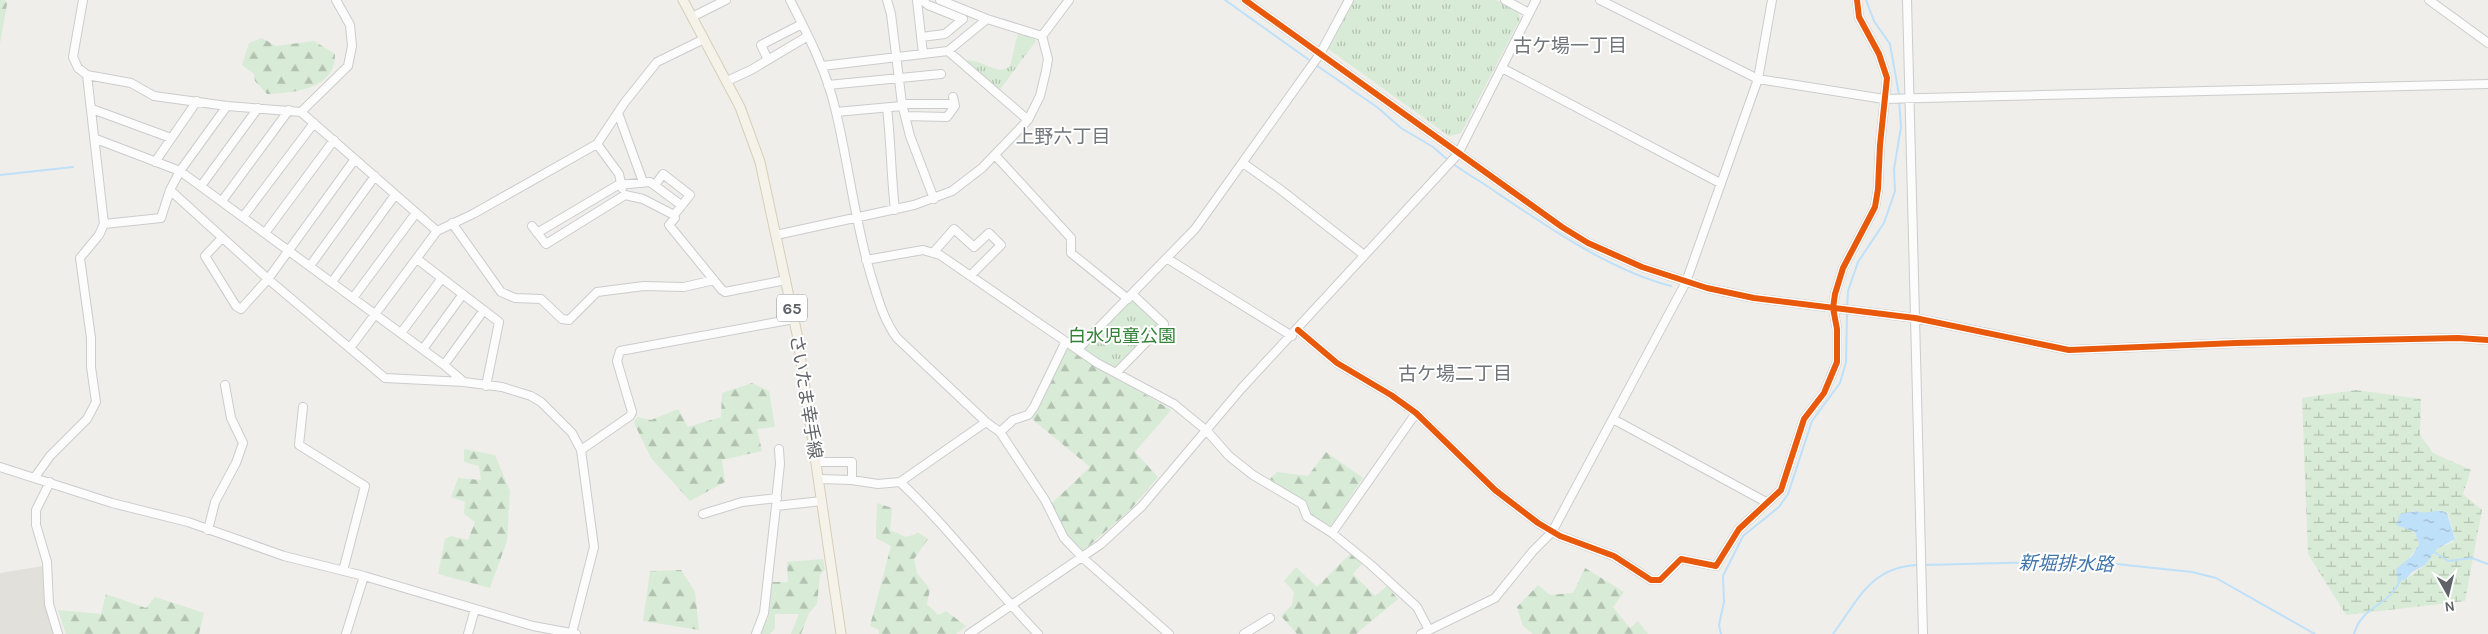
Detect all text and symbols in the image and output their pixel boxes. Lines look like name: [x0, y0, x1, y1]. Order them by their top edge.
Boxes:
district label: 古ケ場一丁目: [1513, 35, 1627, 57]
district label: 上野六丁目: [1015, 126, 1111, 148]
road number: 65: [777, 294, 807, 322]
park label: 白水児童公園: [1068, 325, 1176, 347]
street label: さいたま幸手線: [785, 333, 827, 461]
district label: 古ケ場二丁目: [1398, 363, 1512, 385]
water label: 新堀排水路: [2018, 552, 2116, 576]
north arrow: [2423, 569, 2473, 619]
text: N: [2444, 597, 2456, 615]

